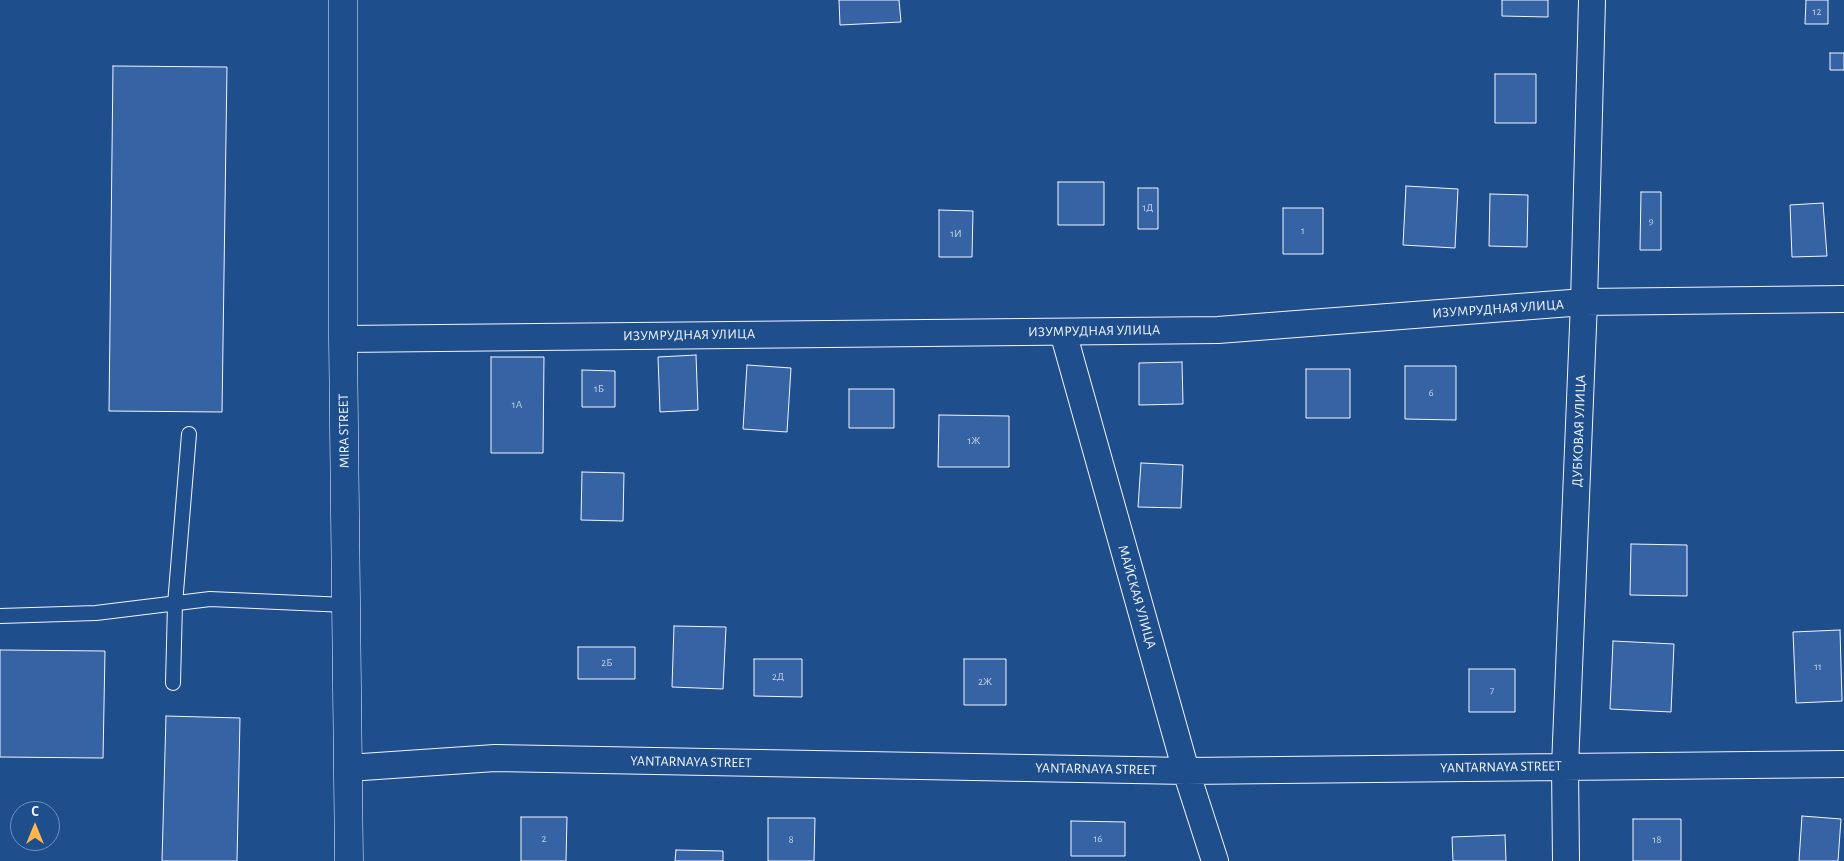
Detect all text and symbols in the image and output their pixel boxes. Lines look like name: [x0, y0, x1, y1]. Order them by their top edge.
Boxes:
house number: 12: [1813, 5, 1821, 19]
house number: 1Д: [1143, 201, 1153, 215]
house number: 9: [1648, 214, 1654, 228]
house number: 1: [1301, 224, 1305, 238]
house number: 1И: [950, 227, 962, 241]
street label: ИЗУМРУДНАЯ УЛИЦА: [1432, 296, 1564, 322]
street label: ИЗУМРУДНАЯ УЛИЦА: [1028, 321, 1160, 341]
street label: ИЗУМРУДНАЯ УЛИЦА: [623, 325, 755, 345]
street label: ДУБКОВАЯ УЛИЦА: [1569, 375, 1589, 487]
house number: 1Б: [594, 382, 604, 396]
house number: 6: [1428, 386, 1434, 400]
street label: MIRA STREET: [335, 394, 353, 468]
house number: 1А: [512, 398, 522, 412]
house number: 1Ж: [968, 434, 980, 448]
street label: МАЙСКАЯ УЛИЦА: [1114, 543, 1160, 651]
house number: 2Б: [601, 656, 613, 670]
house number: 11: [1814, 660, 1822, 674]
house number: 2Д: [772, 670, 784, 684]
house number: 2Ж: [978, 675, 992, 689]
house number: 7: [1490, 684, 1494, 698]
street label: YANTARNAYA STREET: [630, 753, 752, 771]
street label: YANTARNAYA STREET: [1440, 758, 1562, 776]
street label: YANTARNAYA STREET: [1035, 760, 1157, 778]
north arrow: [10, 801, 60, 851]
text: С: [31, 805, 39, 819]
house number: 2: [541, 832, 547, 846]
house number: 16: [1094, 832, 1102, 846]
house number: 8: [788, 833, 794, 847]
house number: 18: [1653, 833, 1661, 847]

